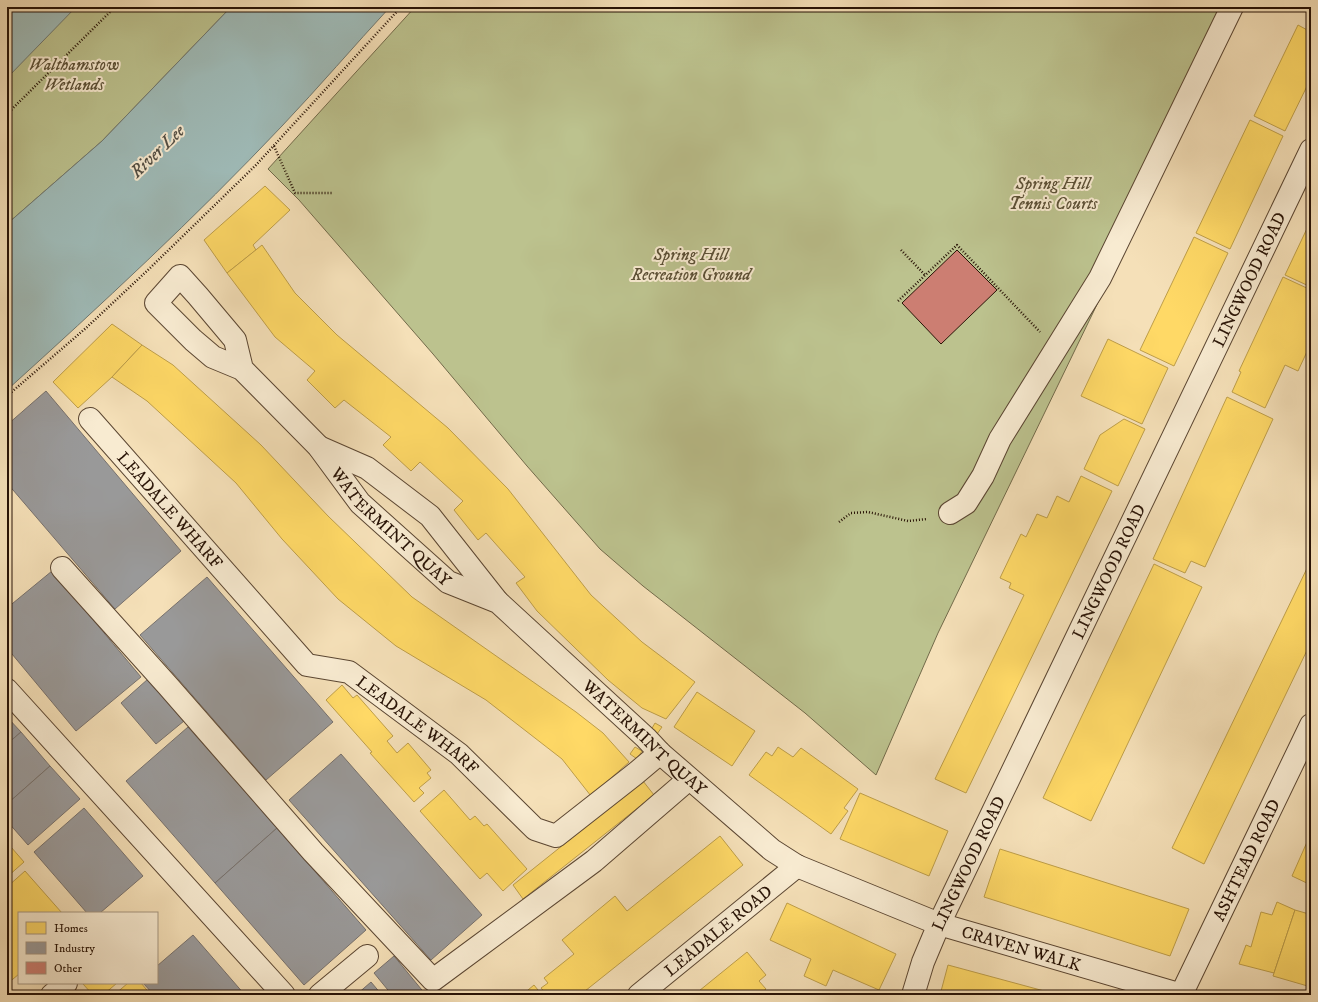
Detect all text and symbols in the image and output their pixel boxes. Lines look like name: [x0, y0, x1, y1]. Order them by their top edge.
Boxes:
park label: Walthamstow Wetlands: [29, 54, 119, 96]
water label: River Lee: [125, 120, 190, 184]
park label: Spring Hill Tennis Courts: [1009, 173, 1098, 215]
street label: LINGWOOD ROAD: [1208, 209, 1292, 351]
park label: Spring Hill Recreation Ground: [630, 244, 754, 286]
street label: LEADALE WHARF: [112, 447, 227, 574]
street label: WATERMINT QUAY: [325, 463, 456, 592]
street label: LINGWOOD ROAD: [1068, 501, 1151, 643]
street label: LEADALE WHARF: [351, 671, 483, 780]
street label: WATERMINT QUAY: [577, 674, 711, 801]
street label: LINGWOOD ROAD: [927, 793, 1011, 934]
street label: ASHTEAD ROAD: [1208, 796, 1286, 925]
street label: LEADALE ROAD: [660, 881, 777, 982]
legend: [18, 912, 158, 984]
text: Homes: [54, 921, 88, 936]
street label: CRAVEN WALK: [959, 921, 1084, 977]
text: Industry: [54, 941, 95, 956]
text: Other: [54, 961, 83, 976]

